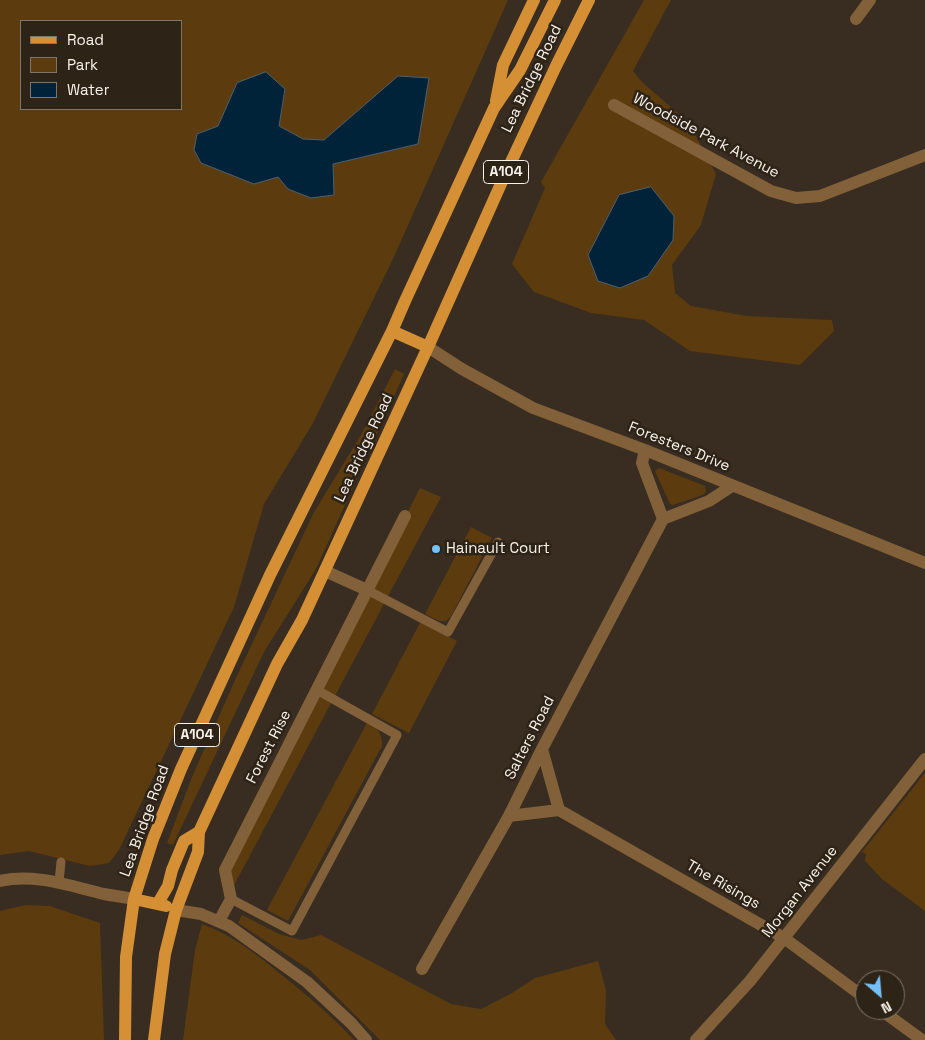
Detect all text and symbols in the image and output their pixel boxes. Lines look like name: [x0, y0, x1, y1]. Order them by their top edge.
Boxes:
legend: [20, 20, 182, 110]
street label: Lea Bridge Road: [498, 22, 566, 136]
text: Road: [67, 30, 104, 49]
text: Park: [67, 55, 98, 74]
text: Water: [67, 80, 109, 99]
street label: Woodside Park Avenue: [630, 90, 782, 182]
road number: A104: [484, 160, 528, 183]
street label: Lea Bridge Road: [331, 391, 397, 505]
street label: Foresters Drive: [626, 418, 732, 476]
place label: Hainault Court: [446, 540, 550, 558]
marker: Hainault Court: [430, 543, 442, 555]
street label: Salters Road: [501, 693, 559, 783]
street label: Forest Rise: [243, 707, 295, 787]
road number: A104: [174, 724, 220, 746]
street label: Lea Bridge Road: [116, 763, 174, 879]
street label: Morgan Avenue: [758, 842, 842, 942]
street label: The Risings: [683, 857, 763, 913]
north arrow: [855, 970, 905, 1020]
text: N: [878, 997, 895, 1018]

